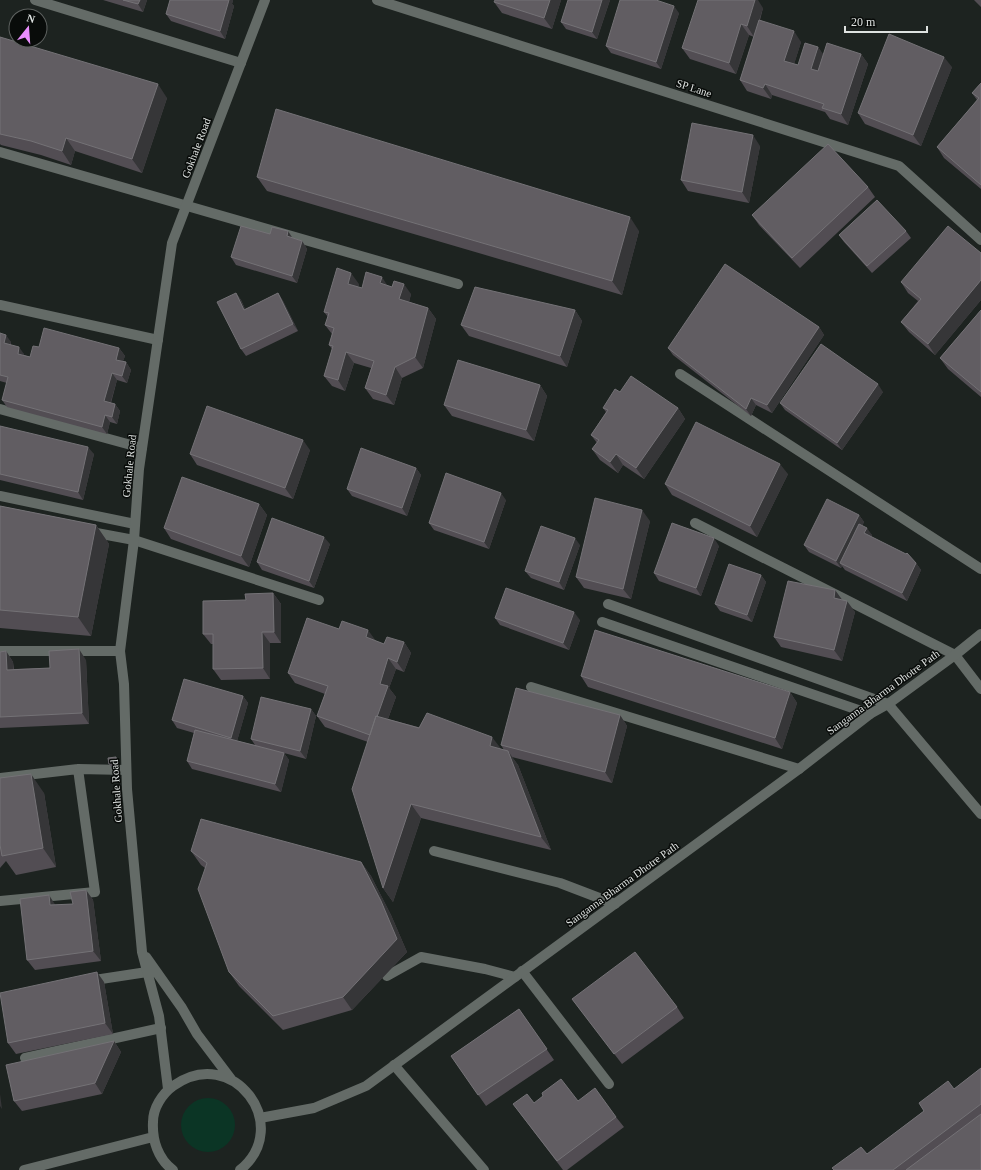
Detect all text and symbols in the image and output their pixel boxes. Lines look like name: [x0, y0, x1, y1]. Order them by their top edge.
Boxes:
north arrow: [8, 8, 48, 48]
scale bar: [845, 8, 927, 34]
text: N: [25, 12, 37, 25]
text: 20 m: [851, 15, 876, 29]
street label: SP Lane: [675, 77, 713, 99]
street label: Gokhale Road: [179, 116, 213, 180]
street label: Gokhale Road: [120, 433, 138, 498]
street label: Sanganna Bharma Dhotre Path: [824, 647, 942, 737]
street label: Gokhale Road: [108, 759, 124, 823]
street label: Sanganna Bharma Dhotre Path: [563, 839, 681, 929]

